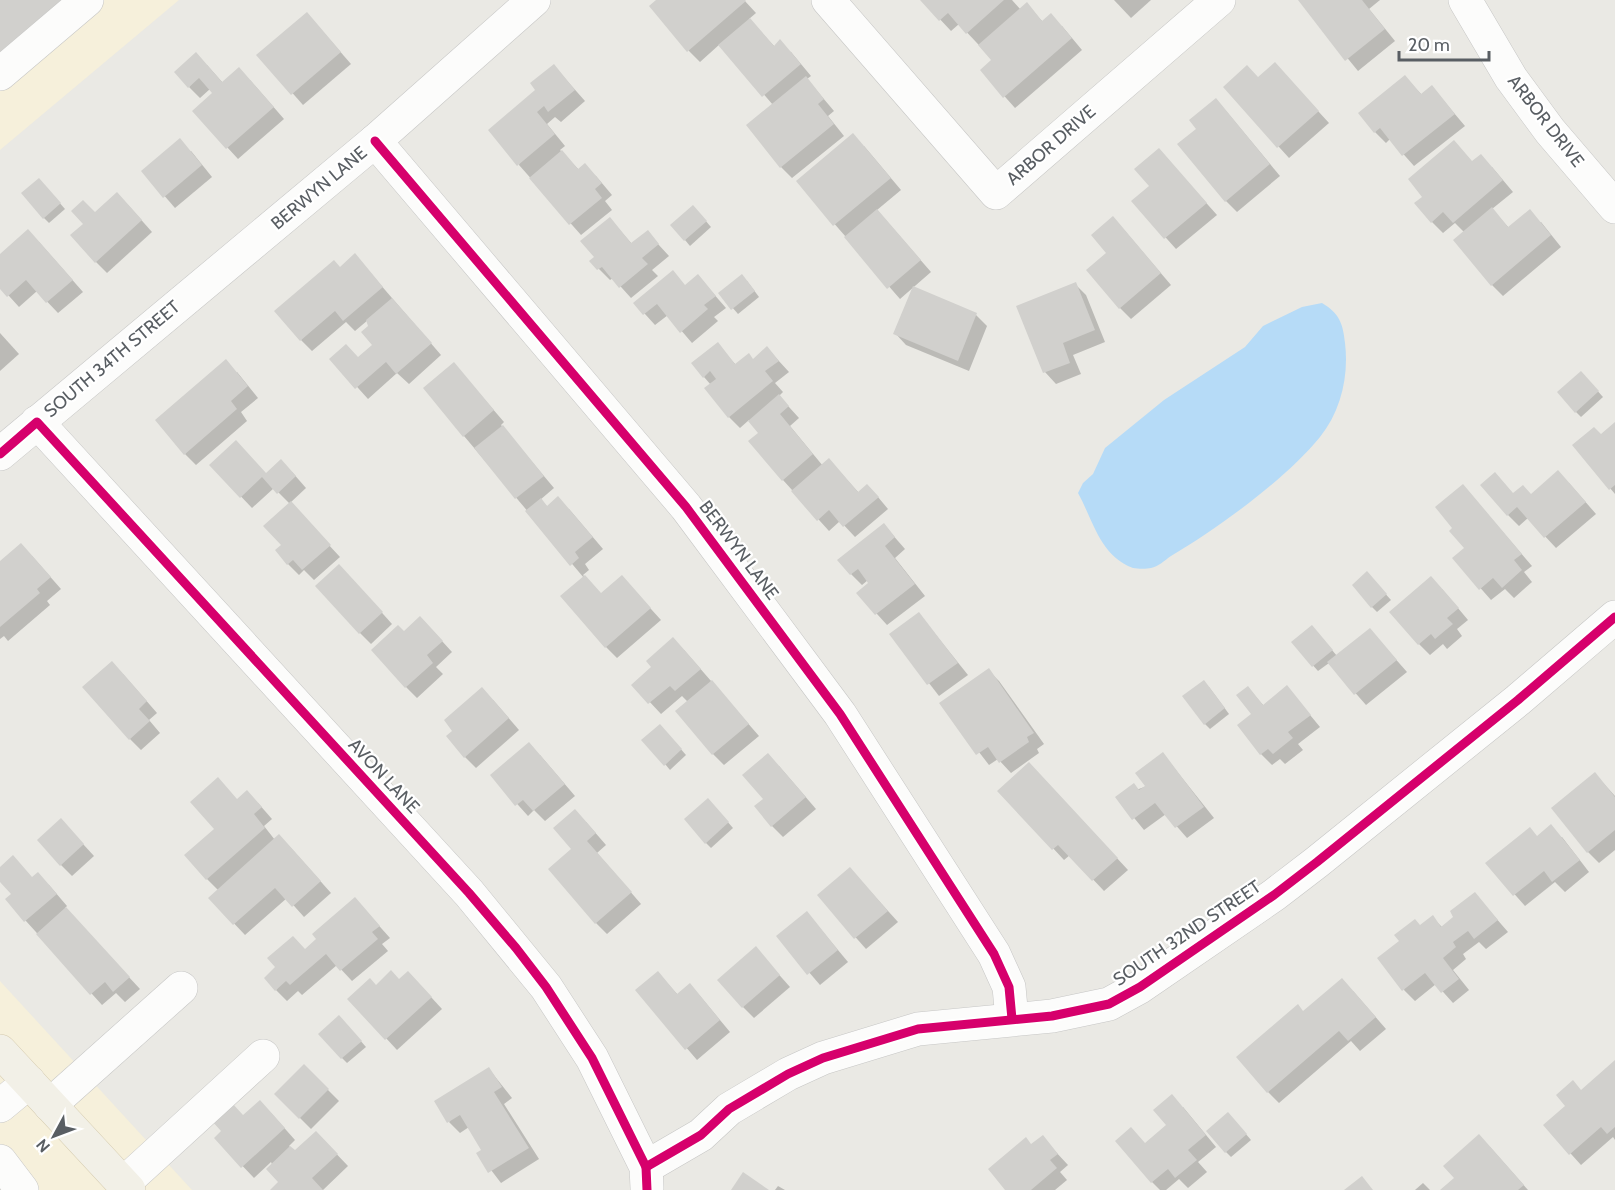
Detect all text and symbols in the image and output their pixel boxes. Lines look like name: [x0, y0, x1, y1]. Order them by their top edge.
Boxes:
scale bar: [1399, 24, 1489, 62]
text: 20 m: [1408, 34, 1450, 56]
street label: ARBOR DRIVE: [1503, 71, 1589, 172]
street label: ARBOR DRIVE: [1002, 100, 1100, 190]
street label: BERWYN LANE: [267, 142, 371, 234]
street label: SOUTH 34TH STREET: [40, 296, 185, 422]
street label: BERWYN LANE: [695, 496, 783, 604]
street label: AVON LANE: [344, 734, 424, 818]
street label: SOUTH 32ND STREET: [1109, 875, 1265, 991]
north arrow: [24, 1106, 84, 1166]
text: N: [32, 1135, 54, 1156]

